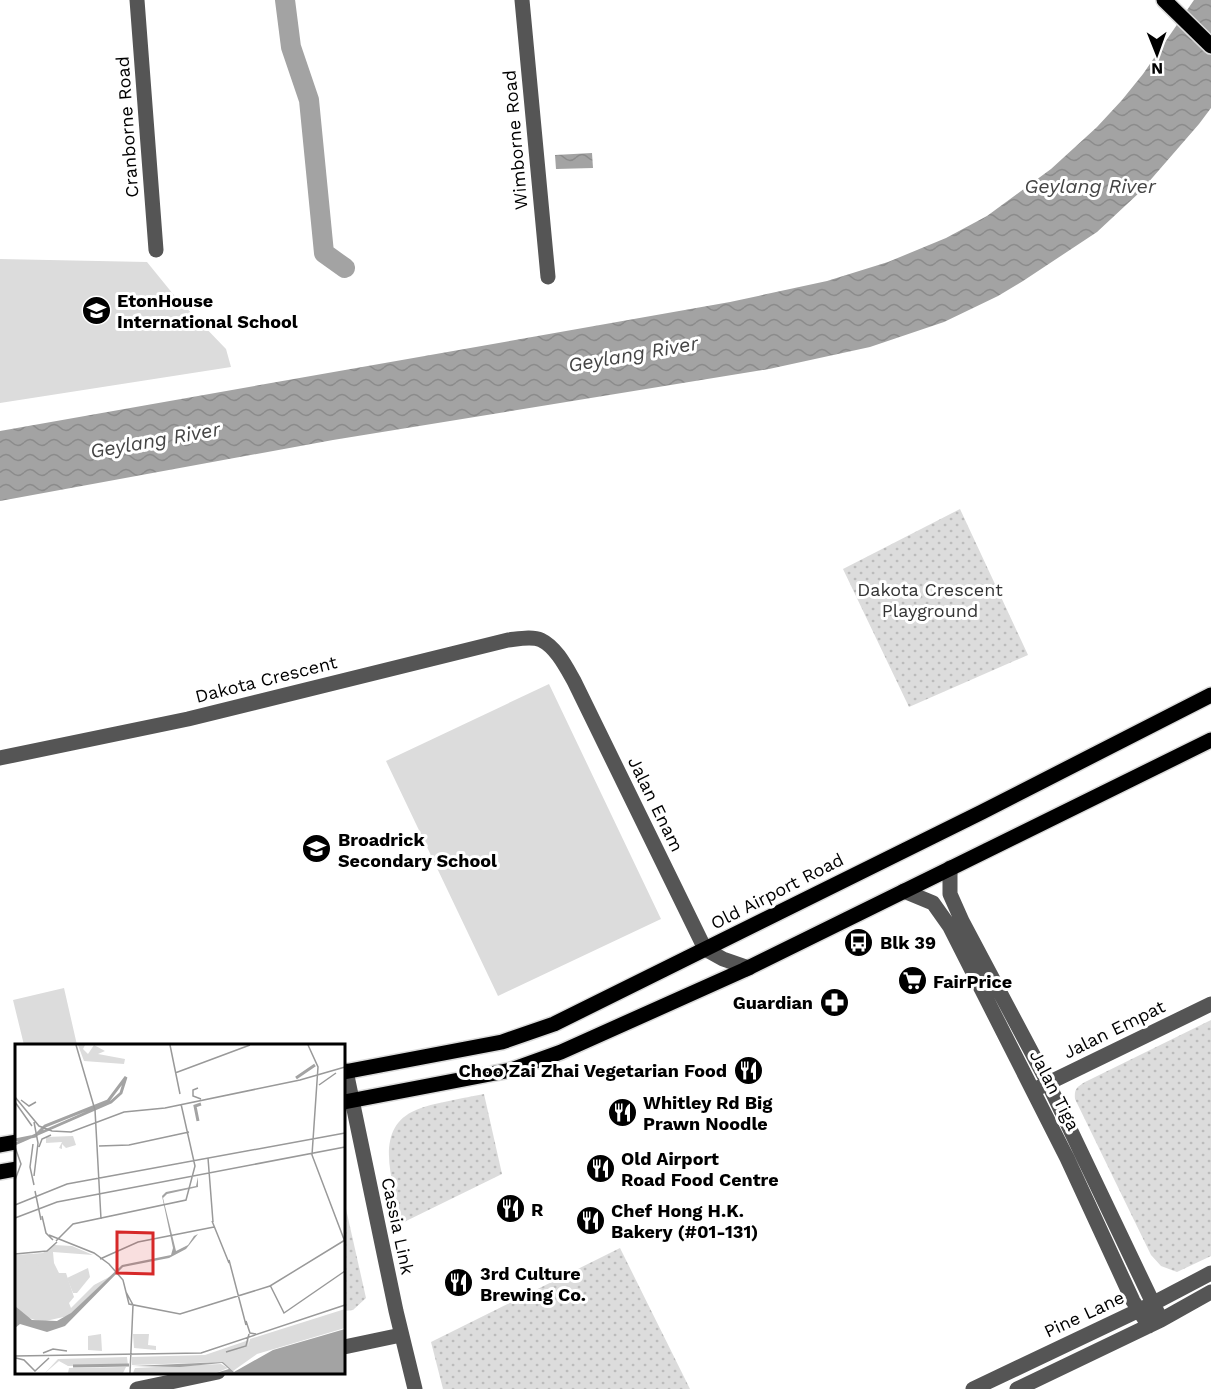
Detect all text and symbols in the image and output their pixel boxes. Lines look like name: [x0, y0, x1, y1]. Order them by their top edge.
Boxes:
north arrow: [1127, 24, 1187, 84]
street label: Cranborne Road: [112, 56, 142, 198]
text: N: [1151, 59, 1163, 78]
street label: Wimborne Road: [498, 69, 532, 211]
water label: Geylang River: [1024, 174, 1157, 198]
place label: EtonHouse International School: [117, 290, 298, 332]
school or university icon: EtonHouse International School: [80, 294, 112, 326]
water label: Geylang River: [566, 331, 701, 377]
water label: Geylang River: [88, 417, 223, 463]
park label: Dakota Crescent Playground: [857, 579, 1003, 621]
street label: Dakota Crescent: [193, 651, 340, 707]
street label: Jalan Enam: [624, 753, 688, 855]
place label: Broadrick Secondary School: [338, 829, 497, 871]
school or university icon: Broadrick Secondary School: [301, 833, 333, 865]
street label: Old Airport Road: [707, 848, 847, 934]
bus stop icon: Blk 39: [843, 926, 875, 958]
place label: Blk 39: [880, 932, 936, 953]
supermarket icon: FairPrice: [896, 965, 928, 997]
place label: FairPrice: [933, 971, 1012, 992]
pharmacy icon: Guardian: [818, 986, 850, 1018]
place label: Guardian: [733, 992, 813, 1013]
street label: Jalan Empat: [1060, 995, 1169, 1063]
inset map: [15, 1044, 345, 1374]
street label: Jalan Tiga: [1026, 1046, 1084, 1134]
restaurant icon: Choo Zai Zhai Vegetarian Food: [732, 1054, 764, 1086]
place label: Choo Zai Zhai Vegetarian Food: [459, 1060, 727, 1081]
place label: Whitley Rd Big Prawn Noodle: [643, 1092, 773, 1134]
restaurant icon: Whitley Rd Big Prawn Noodle: [606, 1096, 638, 1128]
place label: Old Airport Road Food Centre: [621, 1148, 779, 1190]
restaurant icon: Old Airport Road Food Centre: [584, 1152, 616, 1184]
street label: Cassia Link: [377, 1175, 419, 1277]
restaurant icon: R: [494, 1193, 526, 1225]
place label: R: [531, 1199, 544, 1220]
place label: Chef Hong H.K. Bakery (#01-131): [611, 1200, 758, 1242]
restaurant icon: Chef Hong H.K. Bakery (#01-131): [574, 1204, 606, 1236]
place label: 3rd Culture Brewing Co.: [480, 1263, 586, 1305]
restaurant icon: 3rd Culture Brewing Co.: [443, 1267, 475, 1299]
street label: Pine Lane: [1041, 1286, 1127, 1342]

